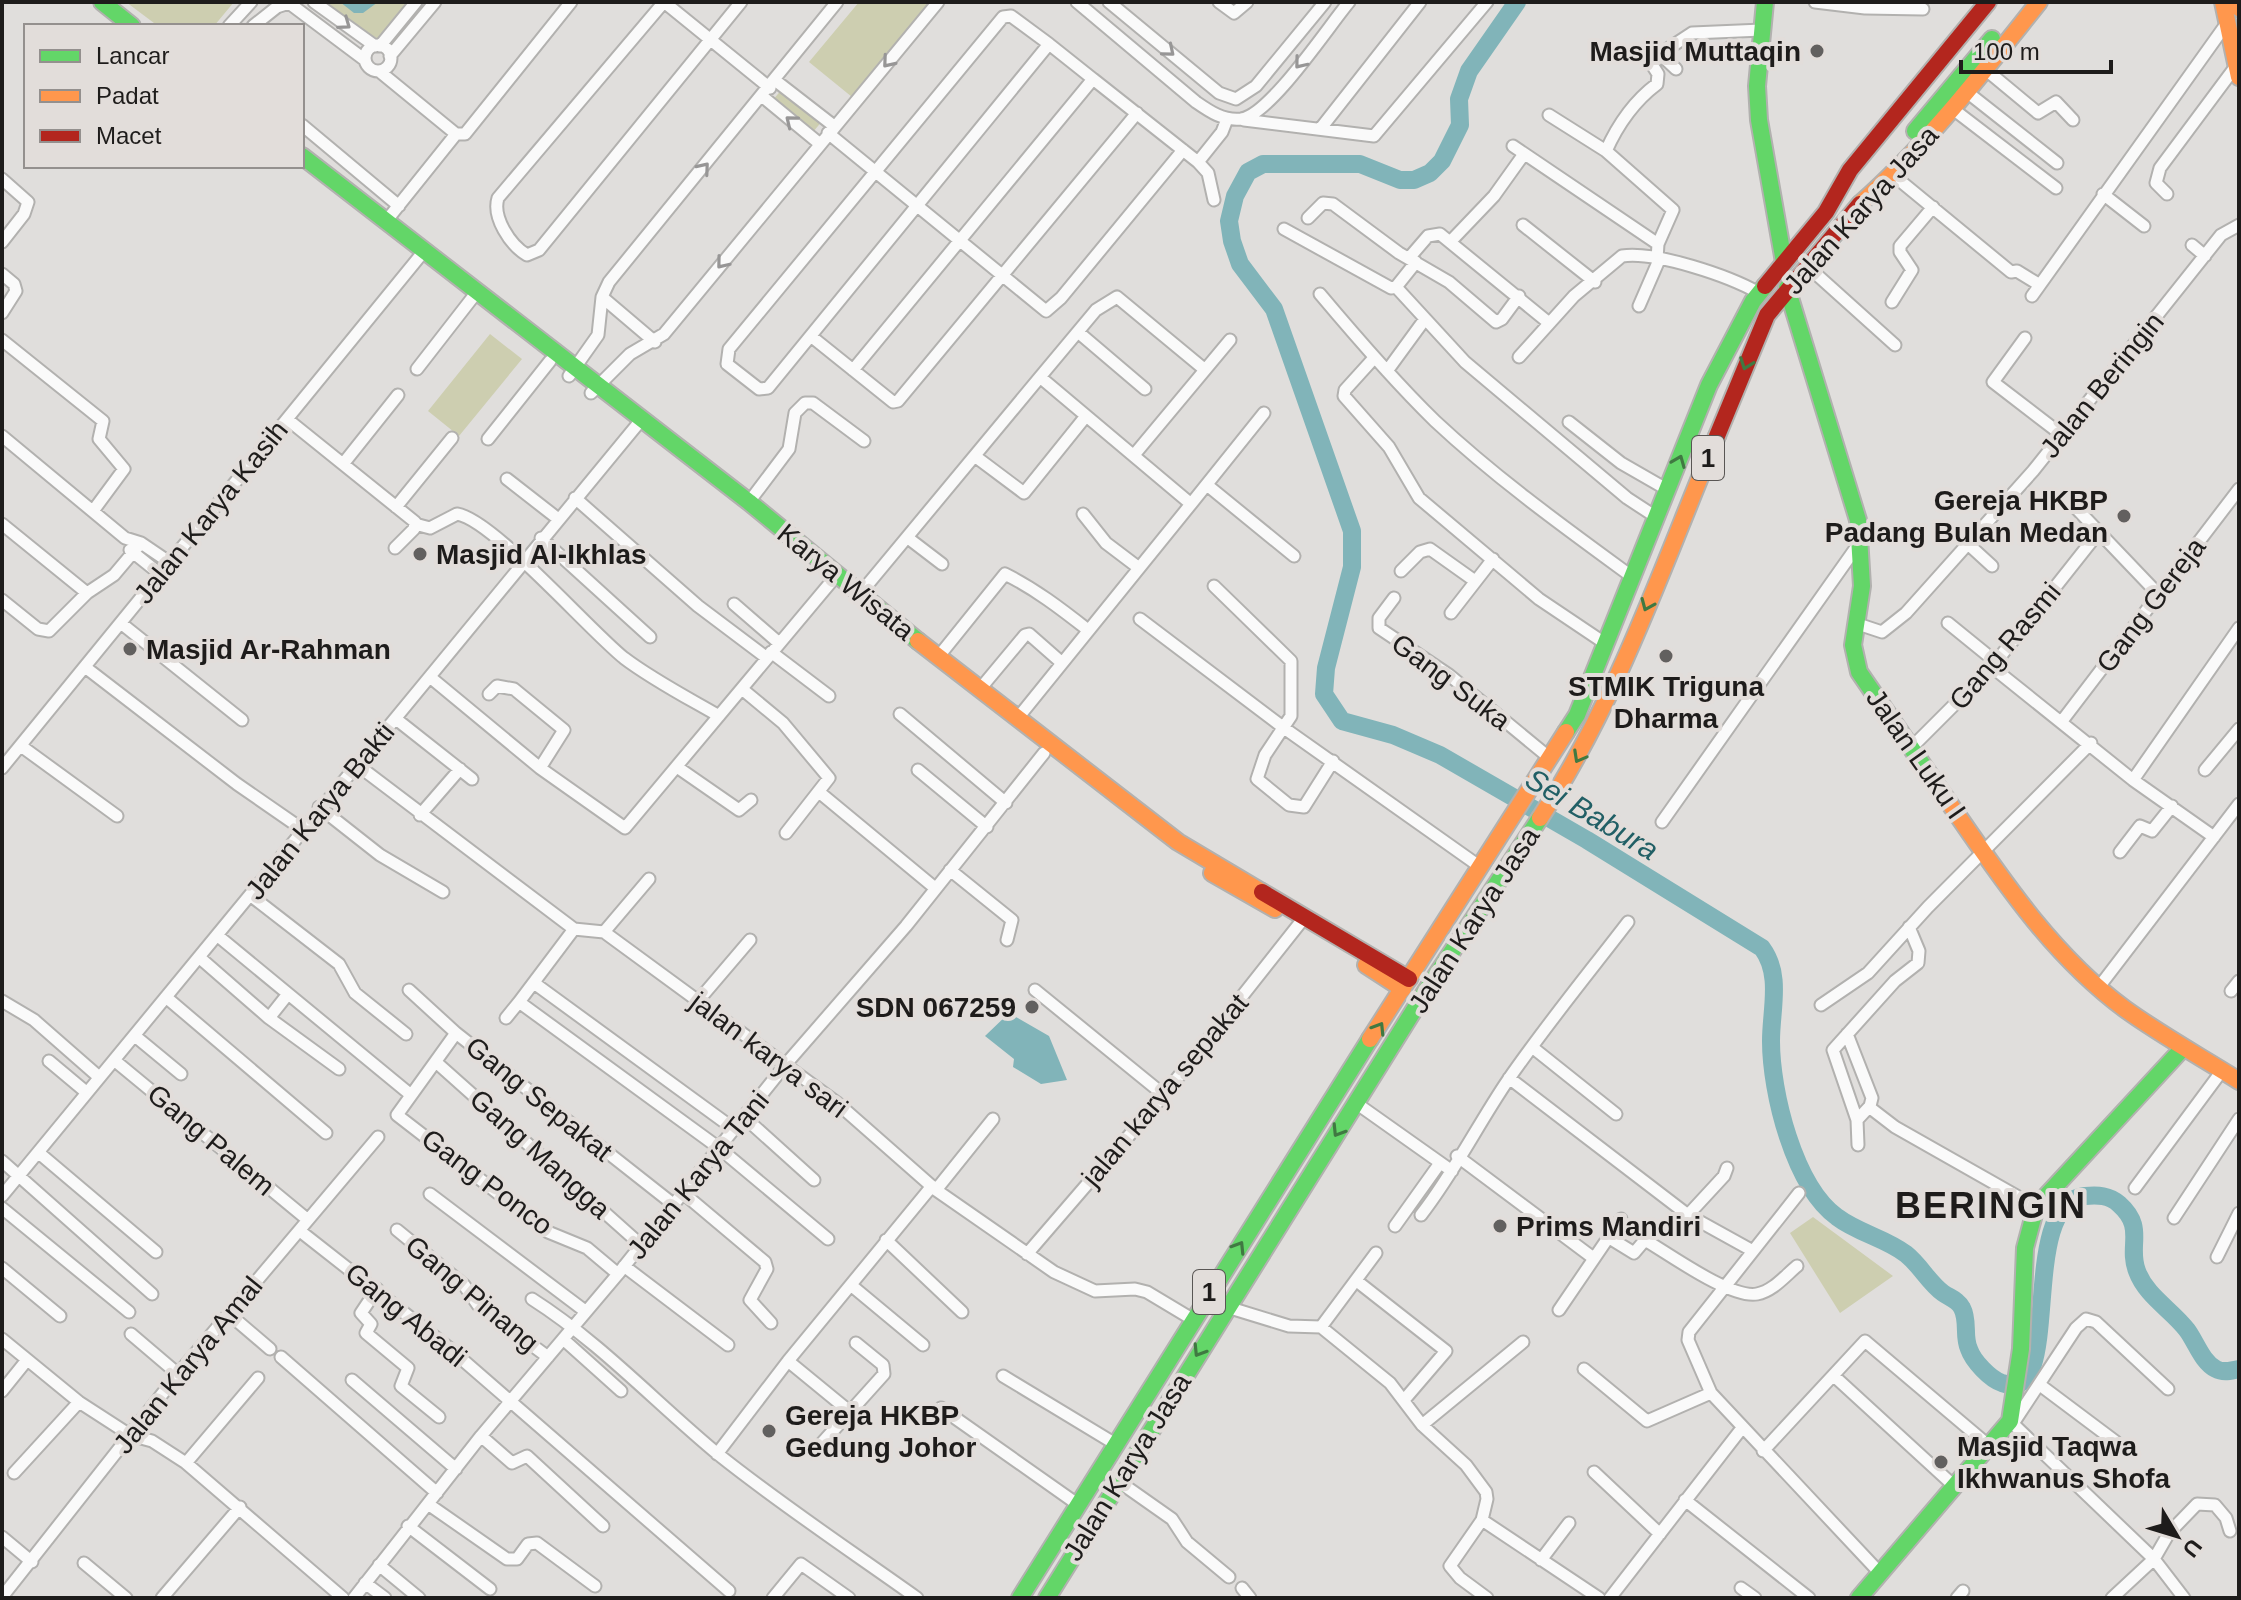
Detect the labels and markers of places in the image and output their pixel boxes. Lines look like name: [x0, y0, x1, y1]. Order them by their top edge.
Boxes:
place label: Masjid Muttaqin: [1589, 36, 1801, 67]
marker: Masjid Muttaqin: [1808, 42, 1826, 60]
place label: Gereja HKBP Padang Bulan Medan: [1825, 485, 2108, 548]
marker: Gereja HKBP Padang Bulan Medan: [2115, 507, 2133, 525]
place label: Masjid Al-Ikhlas: [436, 539, 647, 570]
marker: Masjid Al-Ikhlas: [411, 545, 429, 563]
place label: Masjid Ar-Rahman: [146, 634, 391, 665]
marker: Masjid Ar-Rahman: [121, 640, 139, 658]
marker: STMIK Triguna Dharma: [1657, 647, 1675, 665]
place label: STMIK Triguna Dharma: [1568, 671, 1764, 734]
place label: SDN 067259: [856, 992, 1016, 1023]
marker: SDN 067259: [1023, 998, 1041, 1016]
place label: Prims Mandiri: [1516, 1211, 1701, 1242]
marker: Prims Mandiri: [1491, 1217, 1509, 1235]
place label: Gereja HKBP Gedung Johor: [785, 1400, 976, 1463]
marker: Gereja HKBP Gedung Johor: [760, 1422, 778, 1440]
place label: Masjid Taqwa Ikhwanus Shofa: [1957, 1431, 2171, 1494]
marker: Masjid Taqwa Ikhwanus Shofa: [1932, 1453, 1950, 1471]

